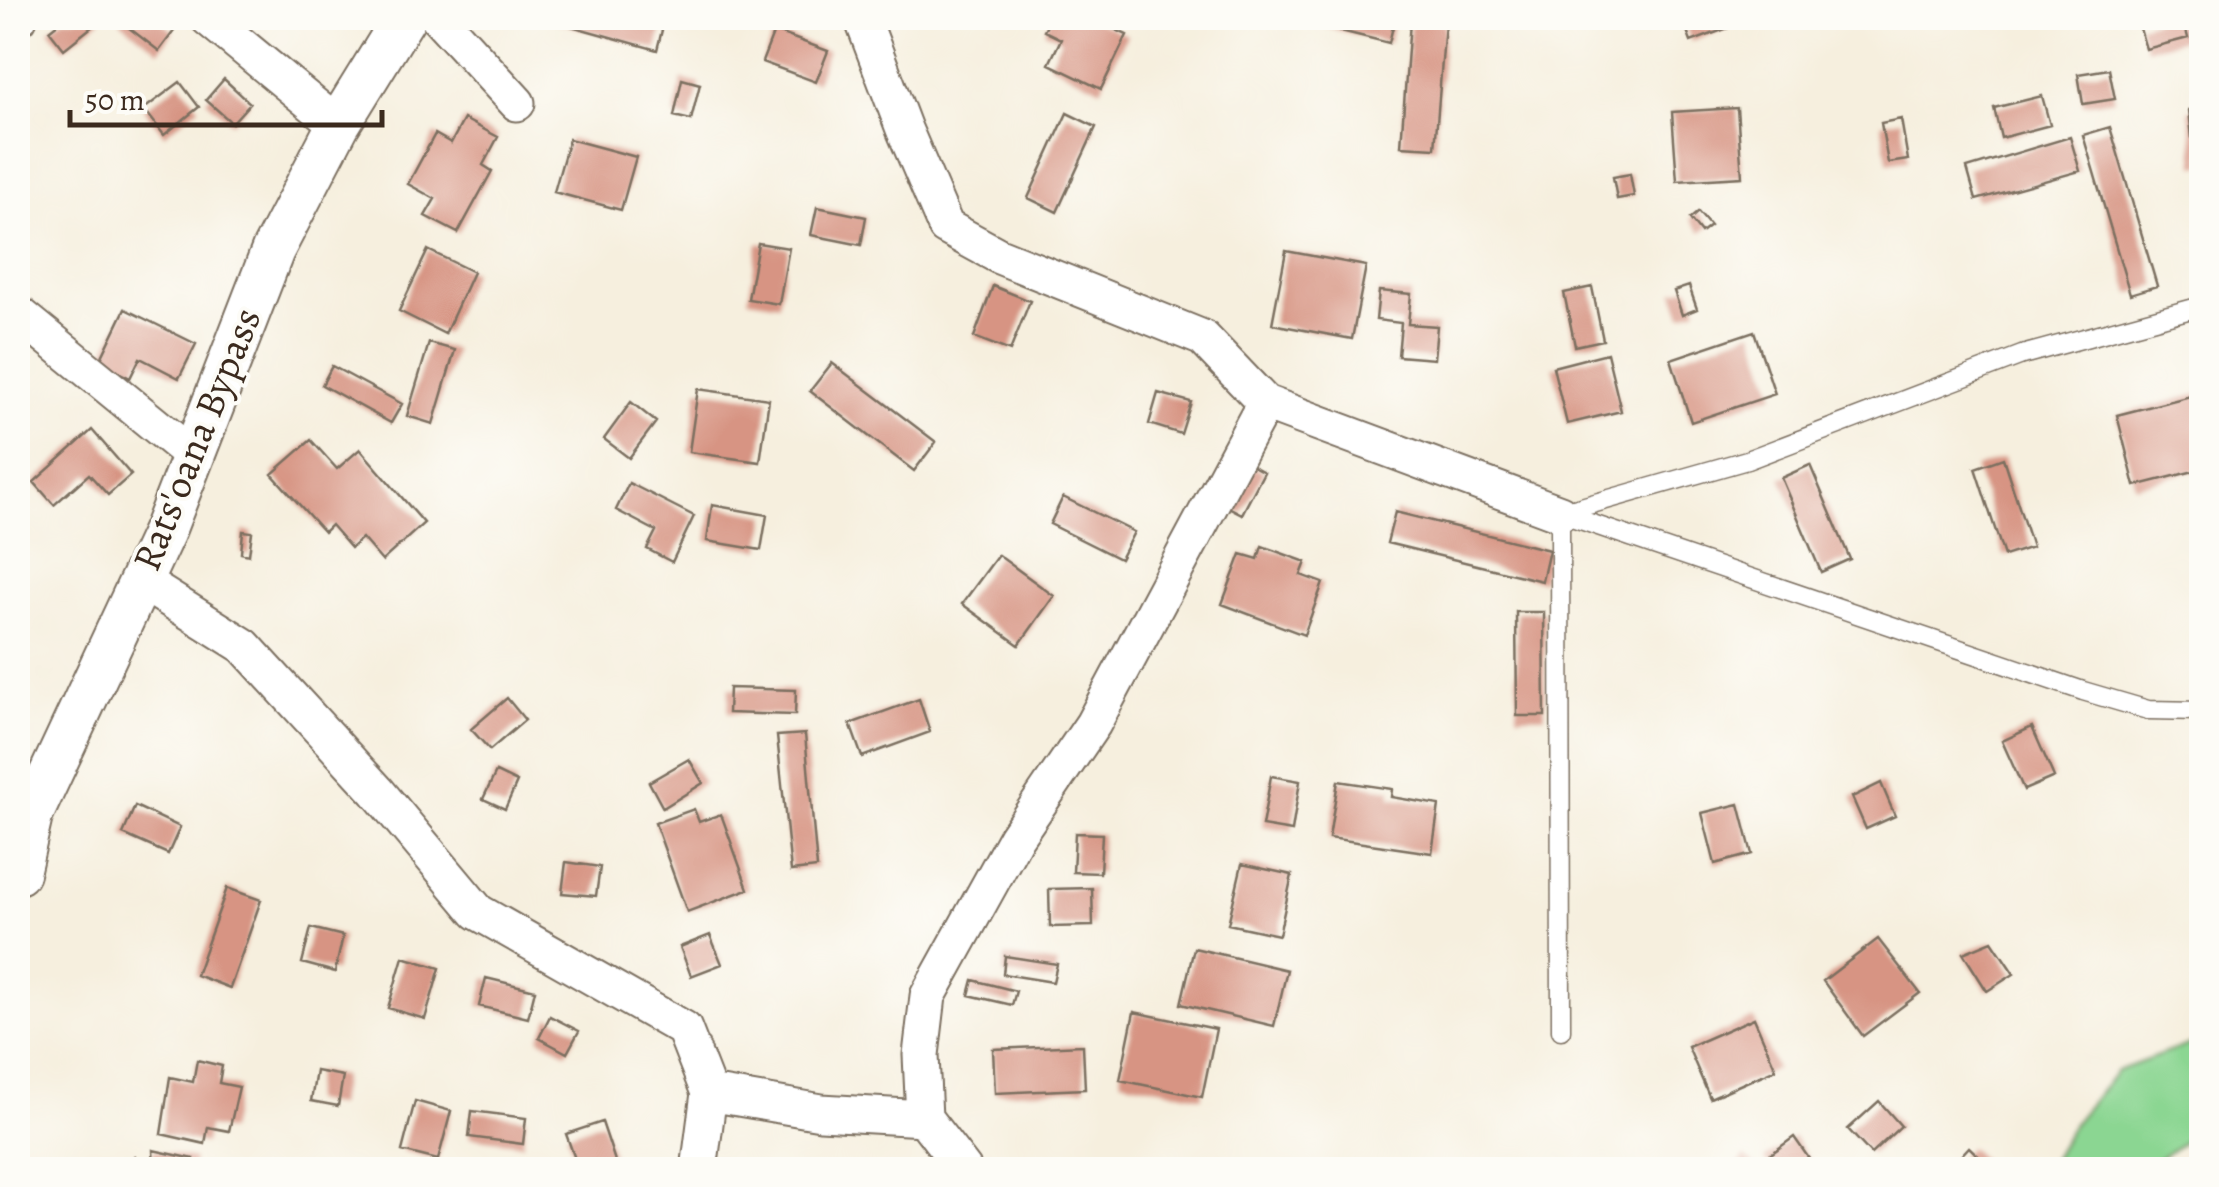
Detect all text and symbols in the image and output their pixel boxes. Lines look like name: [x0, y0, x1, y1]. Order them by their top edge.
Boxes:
scale bar: [70, 65, 382, 127]
text: 50 m: [85, 80, 145, 120]
street label: Rats'oana Bypass: [119, 300, 274, 579]

